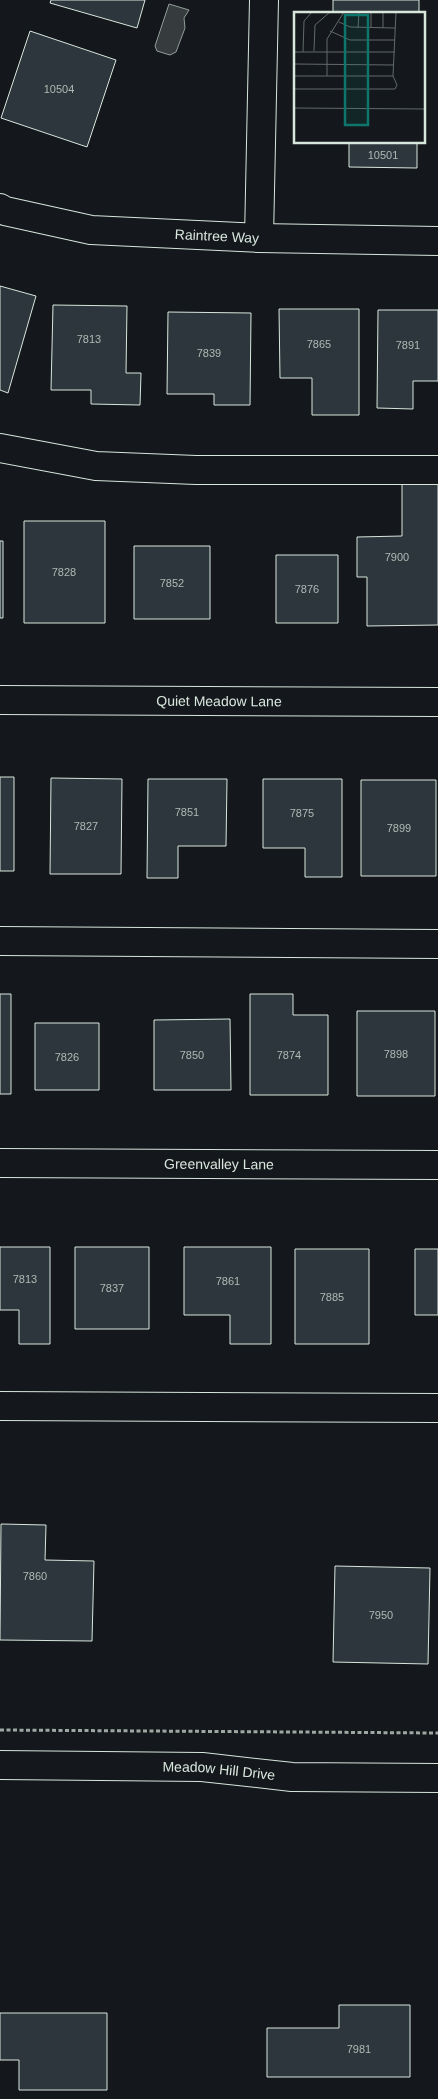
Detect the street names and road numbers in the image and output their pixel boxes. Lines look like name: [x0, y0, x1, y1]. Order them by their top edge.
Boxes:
street label: Raintree Way: [174, 226, 259, 246]
street label: Quiet Meadow Lane: [156, 693, 282, 709]
street label: Greenvalley Lane: [164, 1156, 274, 1172]
street label: Meadow Hill Drive: [162, 1759, 276, 1783]

